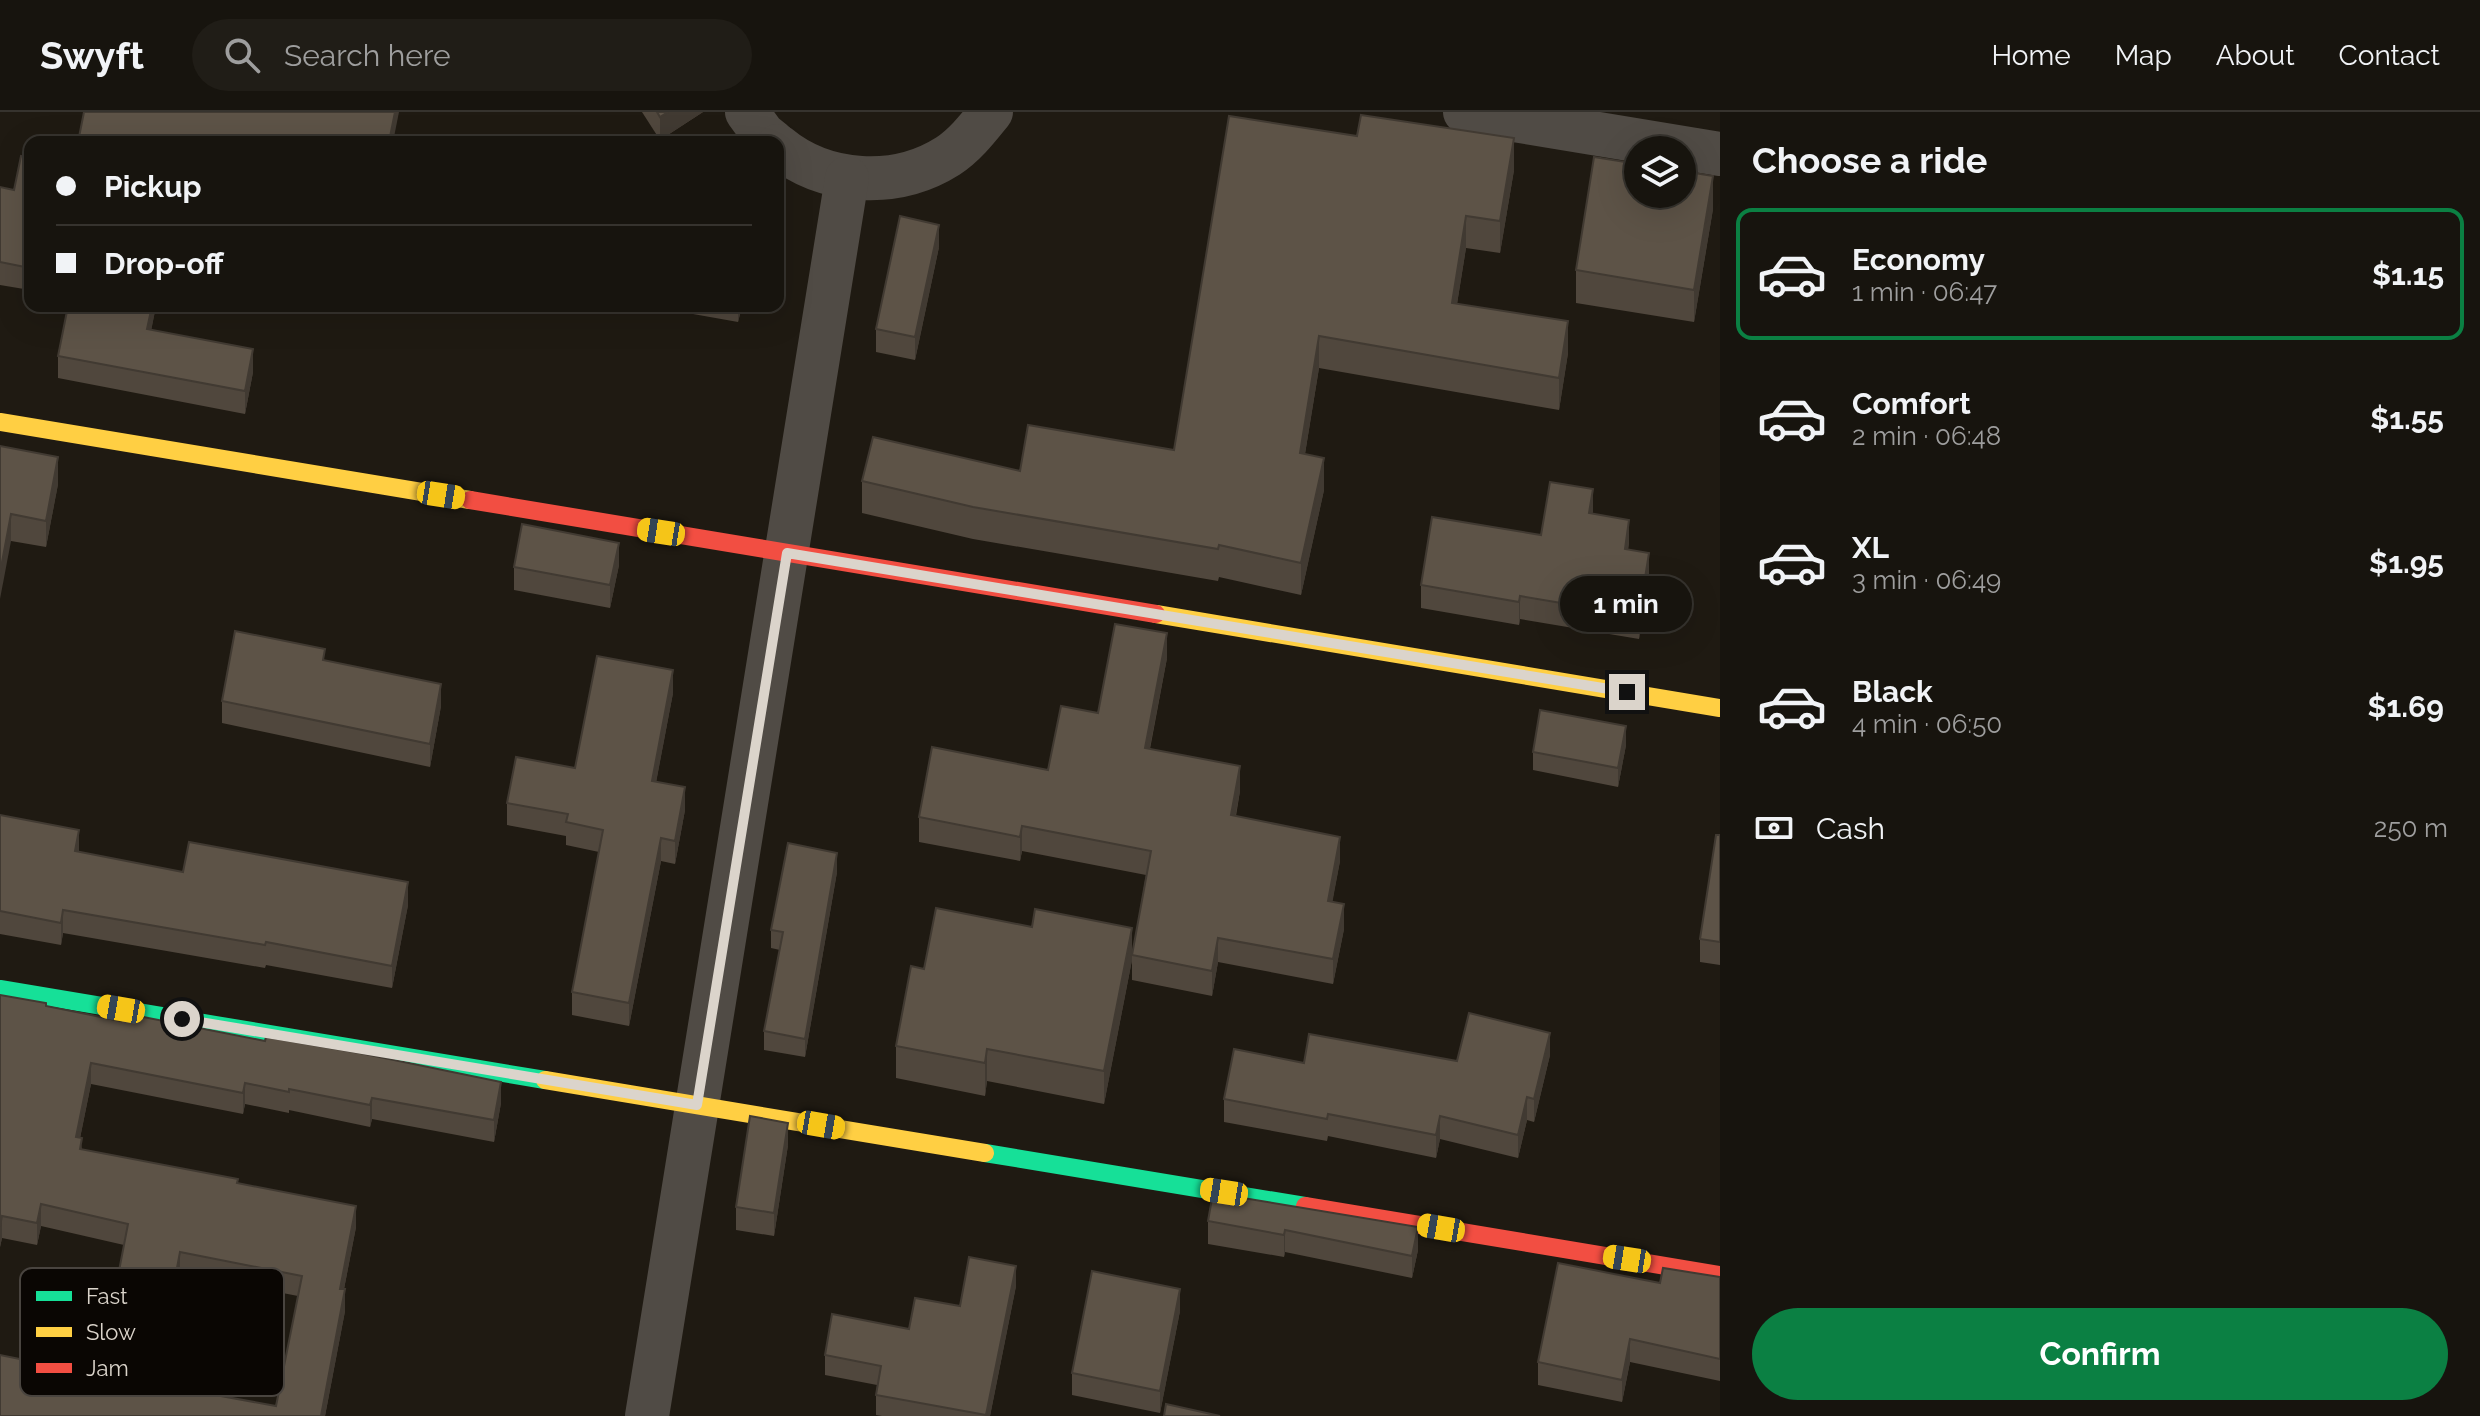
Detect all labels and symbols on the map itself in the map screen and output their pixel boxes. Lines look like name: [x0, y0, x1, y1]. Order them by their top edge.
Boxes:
car: [415, 479, 467, 511]
car: [635, 516, 687, 548]
callout: 1 min: [1561, 576, 1693, 632]
route end: [1609, 674, 1645, 710]
car: [95, 993, 147, 1025]
route start: [164, 1001, 200, 1037]
car: [795, 1109, 847, 1141]
car: [1198, 1176, 1250, 1208]
car: [1415, 1212, 1467, 1244]
car: [1601, 1243, 1653, 1275]
legend: [20, 1268, 284, 1396]
text: Fast: [86, 1283, 128, 1309]
text: Slow: [86, 1319, 136, 1345]
text: Jam: [86, 1355, 129, 1381]

